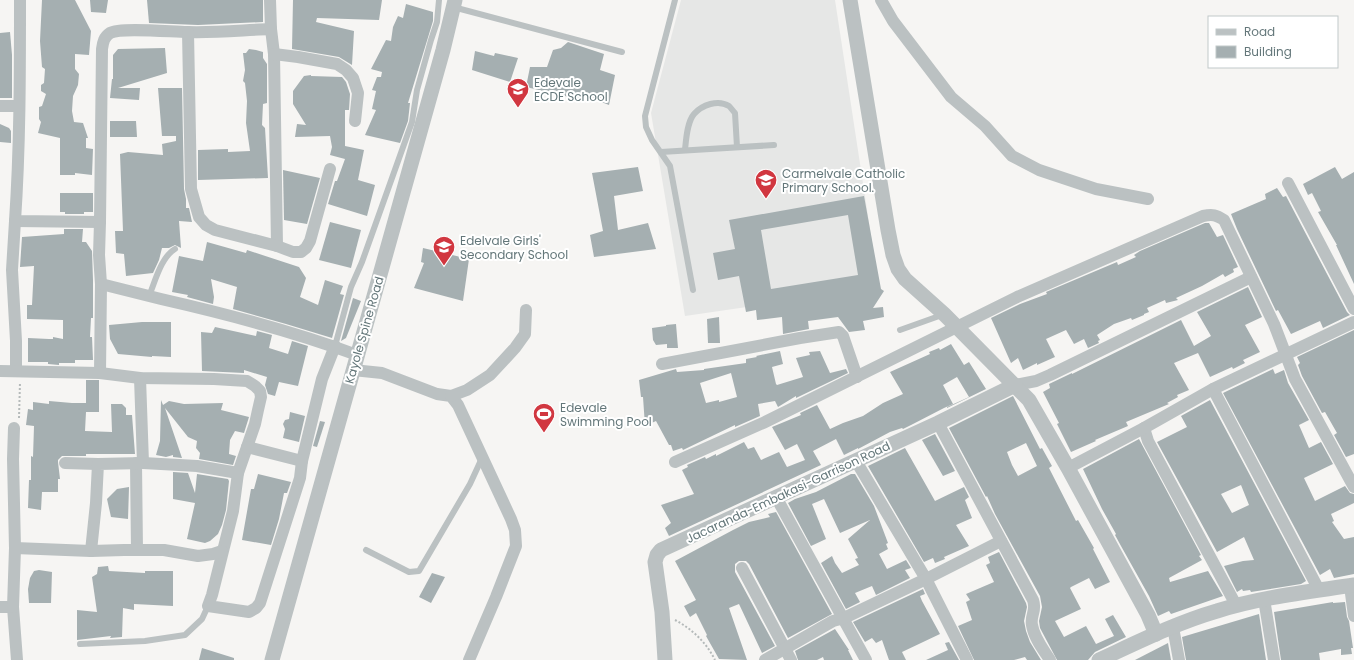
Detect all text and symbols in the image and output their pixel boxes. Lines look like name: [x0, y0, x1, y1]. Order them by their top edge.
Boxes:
legend: [1208, 16, 1338, 68]
text: Road: [1244, 23, 1275, 40]
text: Building: [1244, 43, 1292, 60]
place label: Edevale ECDE School: [534, 74, 608, 105]
school or university icon: Edevale ECDE School: [505, 76, 531, 109]
place label: Carmelvale Catholic Primary School.: [782, 165, 905, 196]
school or university icon: Carmelvale Catholic Primary School.: [753, 167, 779, 200]
place label: Edelvale Girls' Secondary School: [460, 232, 568, 263]
school or university icon: Edelvale Girls' Secondary School: [431, 234, 457, 267]
street label: Kayole Spine Road: [341, 274, 387, 386]
place label: Edevale Swimming Pool: [560, 399, 652, 430]
sports icon: Edevale Swimming Pool: [531, 401, 557, 434]
street label: Jacaranda-Embakasi-Garrison Road: [683, 437, 893, 547]

